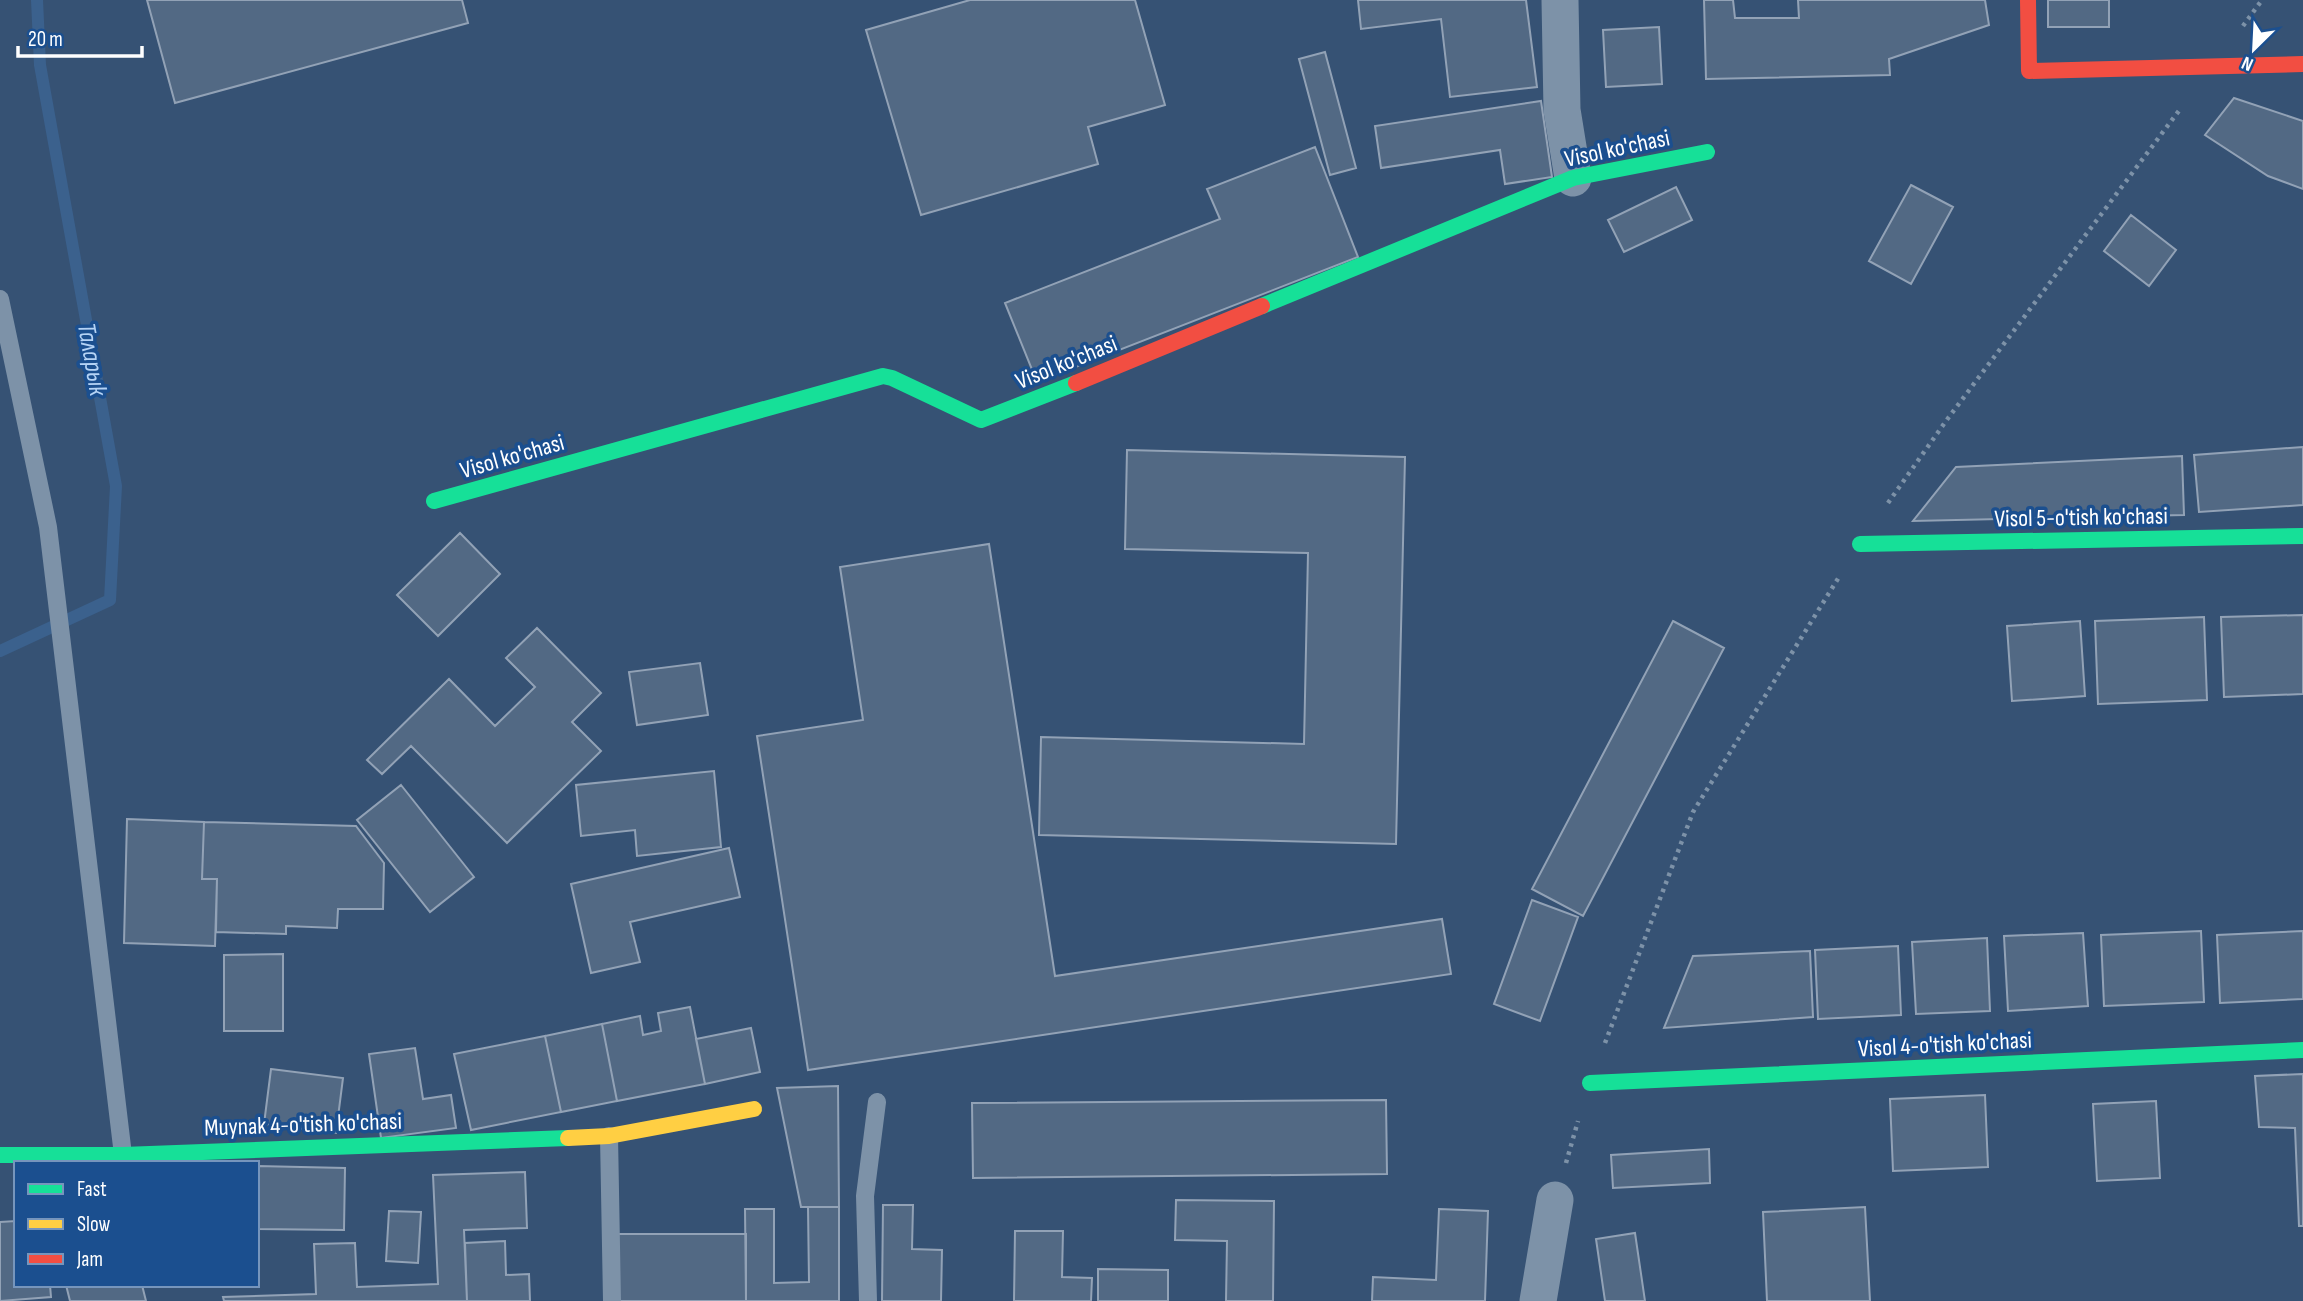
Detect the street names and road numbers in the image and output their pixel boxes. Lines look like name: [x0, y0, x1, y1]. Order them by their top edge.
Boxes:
street label: Visol ko'chasi: [1562, 123, 1672, 174]
street label: Visol ko'chasi: [1011, 329, 1121, 396]
street label: Visol ko'chasi: [457, 428, 567, 485]
street label: Visol 5-o'tish ko'chasi: [1994, 501, 2168, 534]
street label: Visol 4-o'tish ko'chasi: [1857, 1025, 2033, 1064]
street label: Muynak 4-o'tish ko'chasi: [204, 1107, 402, 1142]

